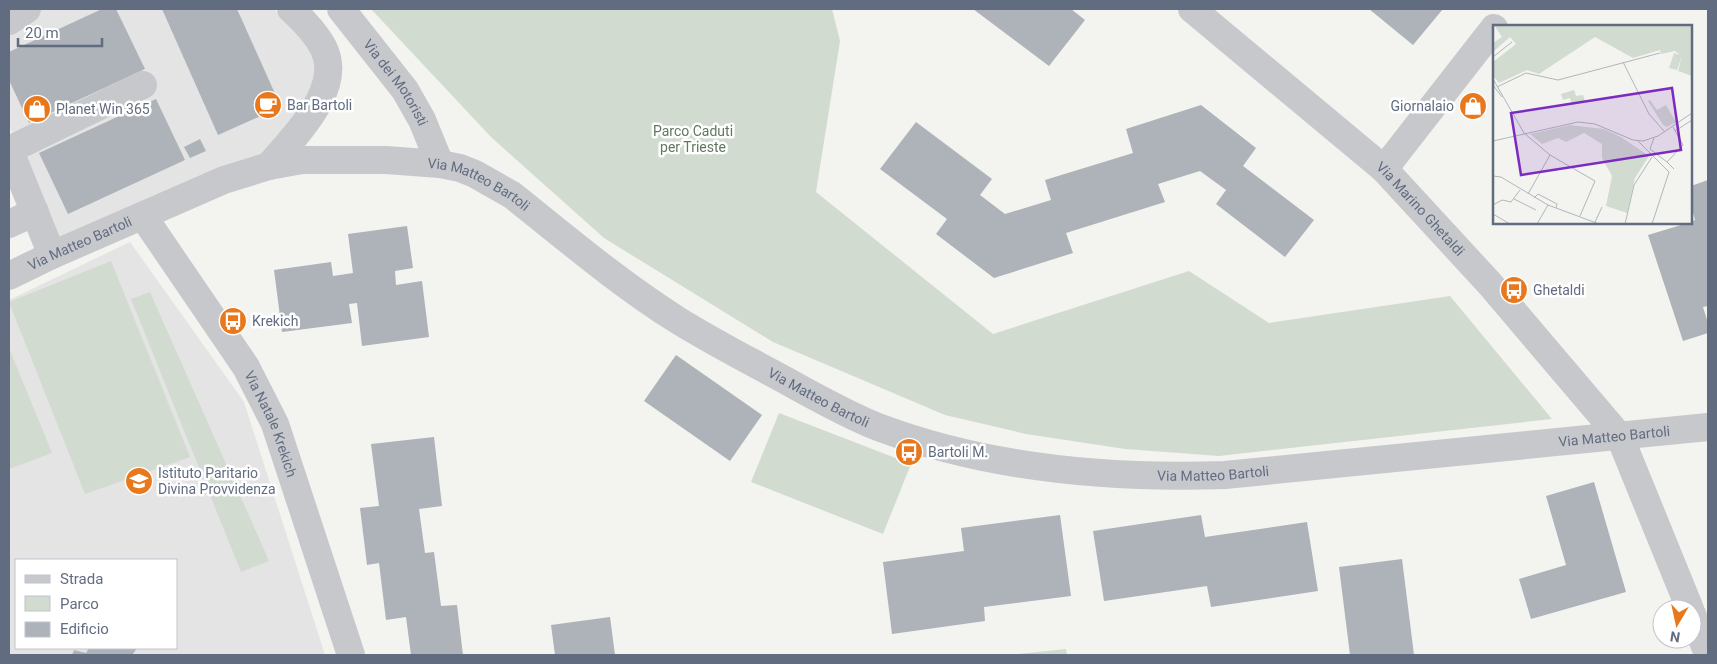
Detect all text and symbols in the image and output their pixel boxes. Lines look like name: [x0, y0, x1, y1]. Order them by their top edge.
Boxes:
scale bar: [18, 15, 101, 47]
text: 20 m: [25, 24, 59, 42]
inset map: [1493, 25, 1692, 224]
street label: Via dei Motoristi: [360, 36, 431, 128]
cafe icon: Bar Bartoli: [253, 90, 283, 120]
shop icon: Giornalaio: [1458, 91, 1488, 121]
shop icon: Planet Win 365: [22, 94, 52, 124]
place label: Bar Bartoli: [287, 97, 352, 113]
place label: Giornalaio: [1391, 98, 1454, 114]
place label: Planet Win 365: [56, 101, 150, 117]
park label: Parco Caduti per Trieste: [653, 123, 733, 155]
street label: Via Matteo Bartoli: [427, 155, 533, 214]
street label: Via Marino Ghetaldi: [1373, 158, 1468, 259]
street label: Via Matteo Bartoli: [25, 213, 134, 274]
bus stop icon: Ghetaldi: [1499, 275, 1529, 305]
place label: Ghetaldi: [1533, 282, 1585, 298]
bus stop icon: Krekich: [218, 306, 248, 336]
place label: Krekich: [252, 313, 298, 329]
street label: Via Matteo Bartoli: [765, 364, 872, 430]
street label: Via Natale Krekich: [241, 368, 300, 479]
street label: Via Matteo Bartoli: [1558, 423, 1671, 450]
bus stop icon: Bartoli M.: [894, 437, 924, 467]
place label: Bartoli M.: [928, 444, 988, 460]
street label: Via Matteo Bartoli: [1157, 463, 1270, 484]
place label: Istituto Paritario Divina Provvidenza: [158, 465, 276, 497]
school or university icon: Istituto Paritario Divina Provvidenza: [124, 466, 154, 496]
legend: [15, 559, 178, 649]
text: Strada: [60, 570, 103, 588]
text: Parco: [60, 595, 99, 613]
north arrow: [1652, 599, 1702, 649]
text: Edificio: [60, 620, 109, 638]
text: N: [1669, 628, 1681, 646]

